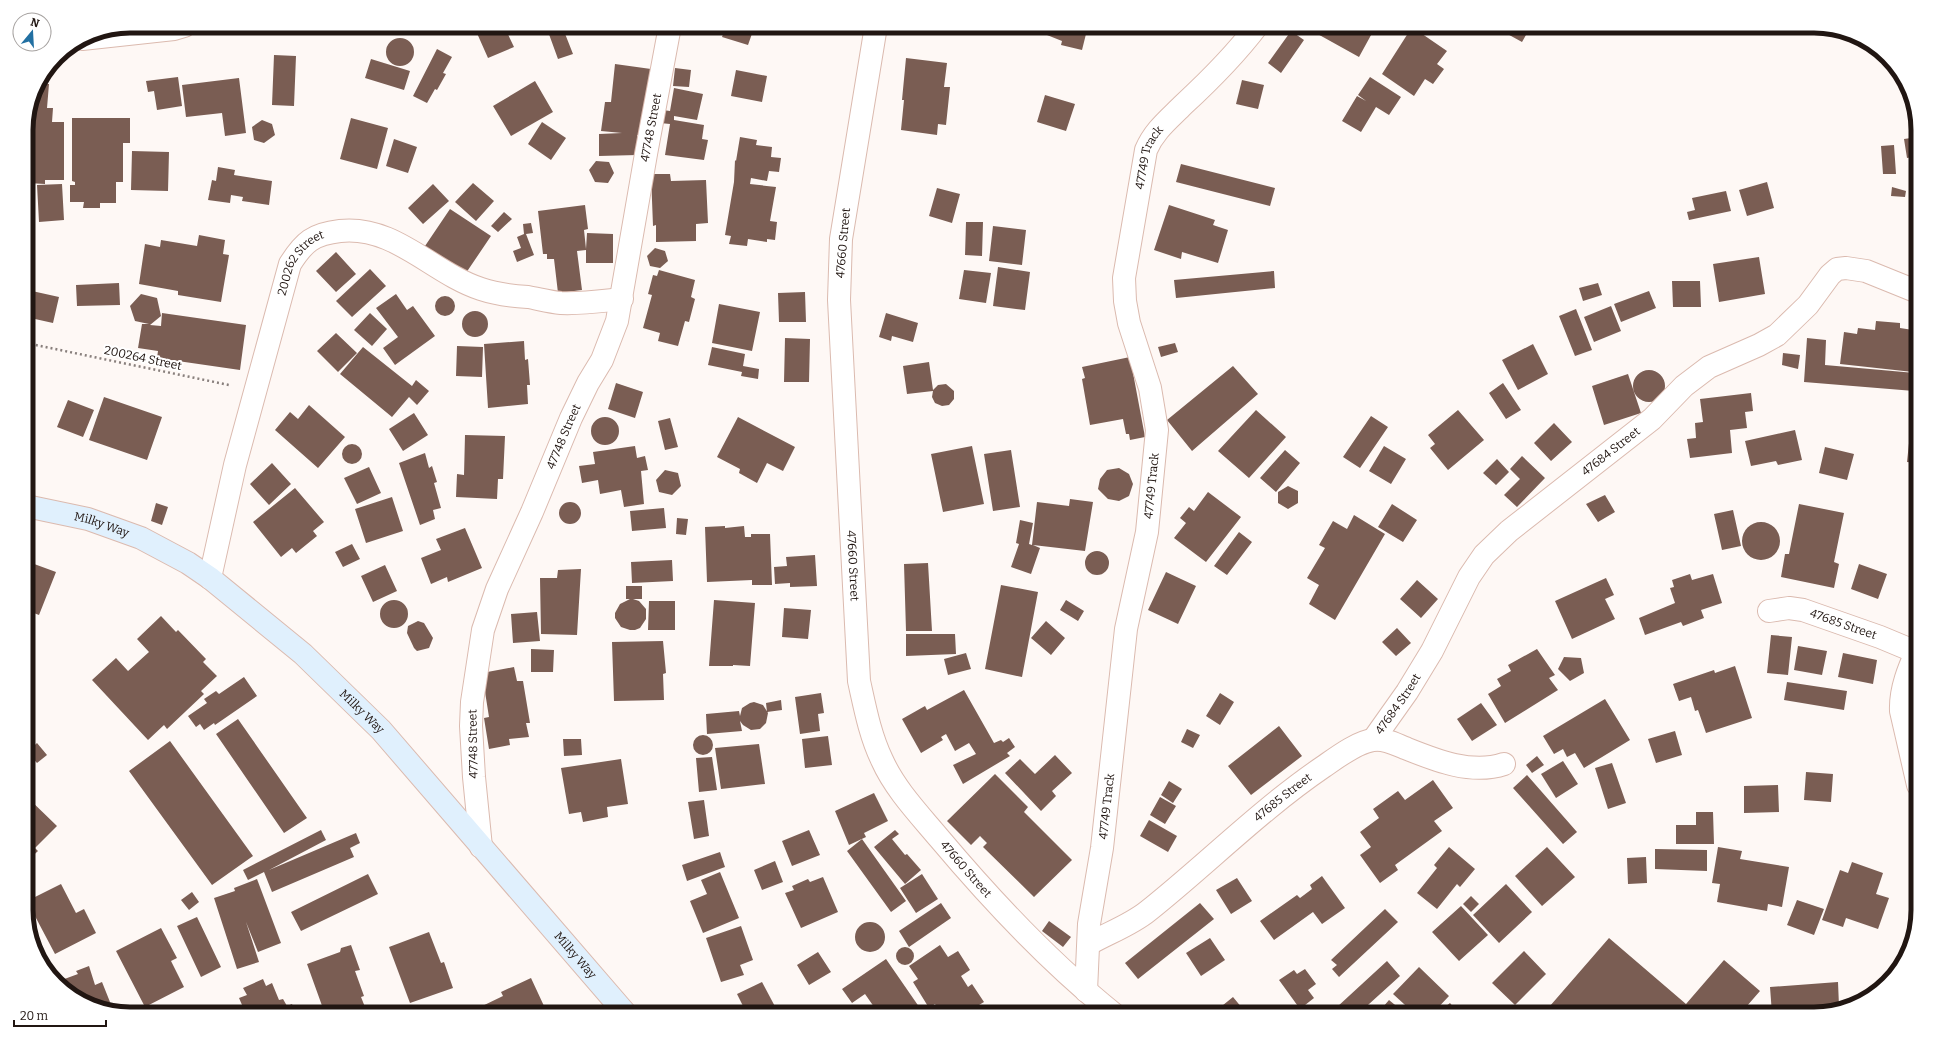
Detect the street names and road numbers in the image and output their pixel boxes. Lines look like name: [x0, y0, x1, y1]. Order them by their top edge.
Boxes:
street label: 47748 Street: [638, 92, 664, 163]
street label: 47749 Track: [1132, 123, 1166, 190]
street label: 47660 Street: [833, 206, 853, 279]
street label: 200262 Street: [275, 227, 326, 297]
street label: 200264 Street: [103, 343, 184, 373]
street label: 47748 Street: [544, 401, 584, 471]
street label: 47684 Street: [1579, 424, 1643, 479]
street label: 47749 Track: [1141, 452, 1162, 520]
street label: Milky Way: [73, 509, 132, 540]
street label: 47660 Street: [844, 530, 862, 602]
street label: 47685 Street: [1808, 606, 1879, 642]
street label: 47684 Street: [1372, 670, 1424, 737]
street label: Milky Way: [337, 687, 388, 737]
street label: 47748 Street: [465, 709, 481, 779]
street label: 47685 Street: [1251, 770, 1315, 824]
street label: 47749 Track: [1096, 773, 1117, 840]
street label: 47660 Street: [937, 838, 995, 901]
street label: Milky Way: [551, 929, 600, 982]

